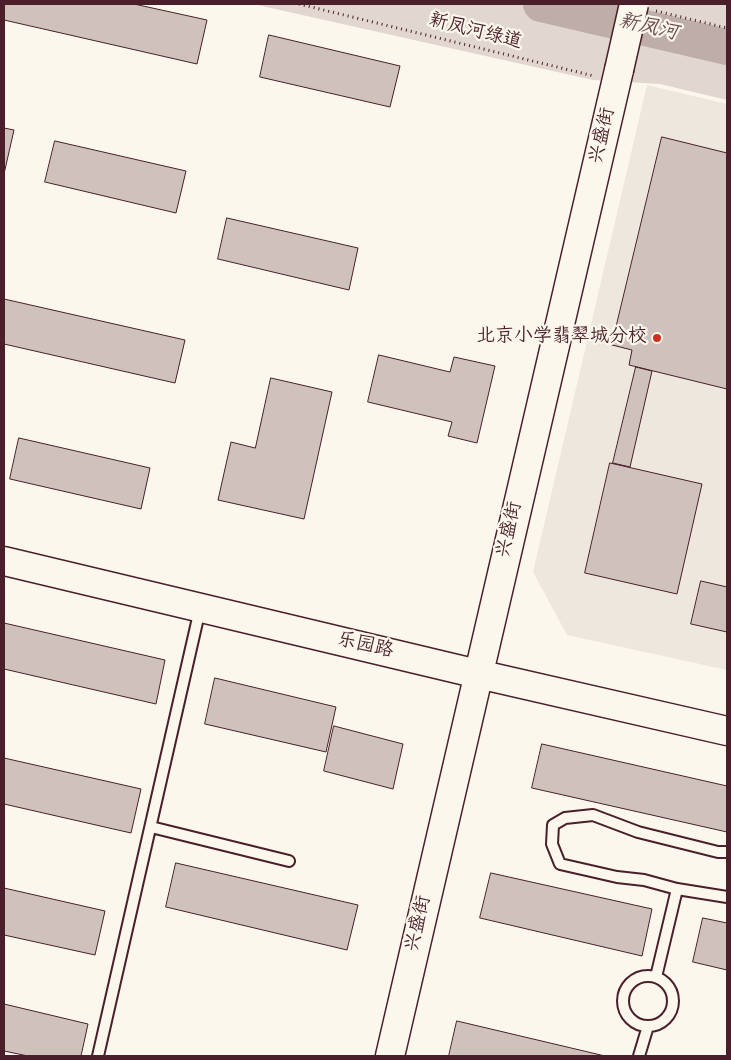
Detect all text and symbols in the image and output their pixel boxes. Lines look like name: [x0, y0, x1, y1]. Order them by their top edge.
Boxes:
street label: 新凤河绿道: [426, 10, 524, 56]
water label: 新凤河: [616, 11, 680, 47]
street label: 兴盛街: [586, 106, 622, 166]
place label: 北京小学翡翠城分校: [476, 327, 647, 349]
marker: 北京小学翡翠城分校: [651, 332, 663, 344]
street label: 兴盛街: [493, 500, 529, 560]
street label: 乐园路: [335, 629, 395, 665]
street label: 兴盛街: [402, 894, 438, 954]

